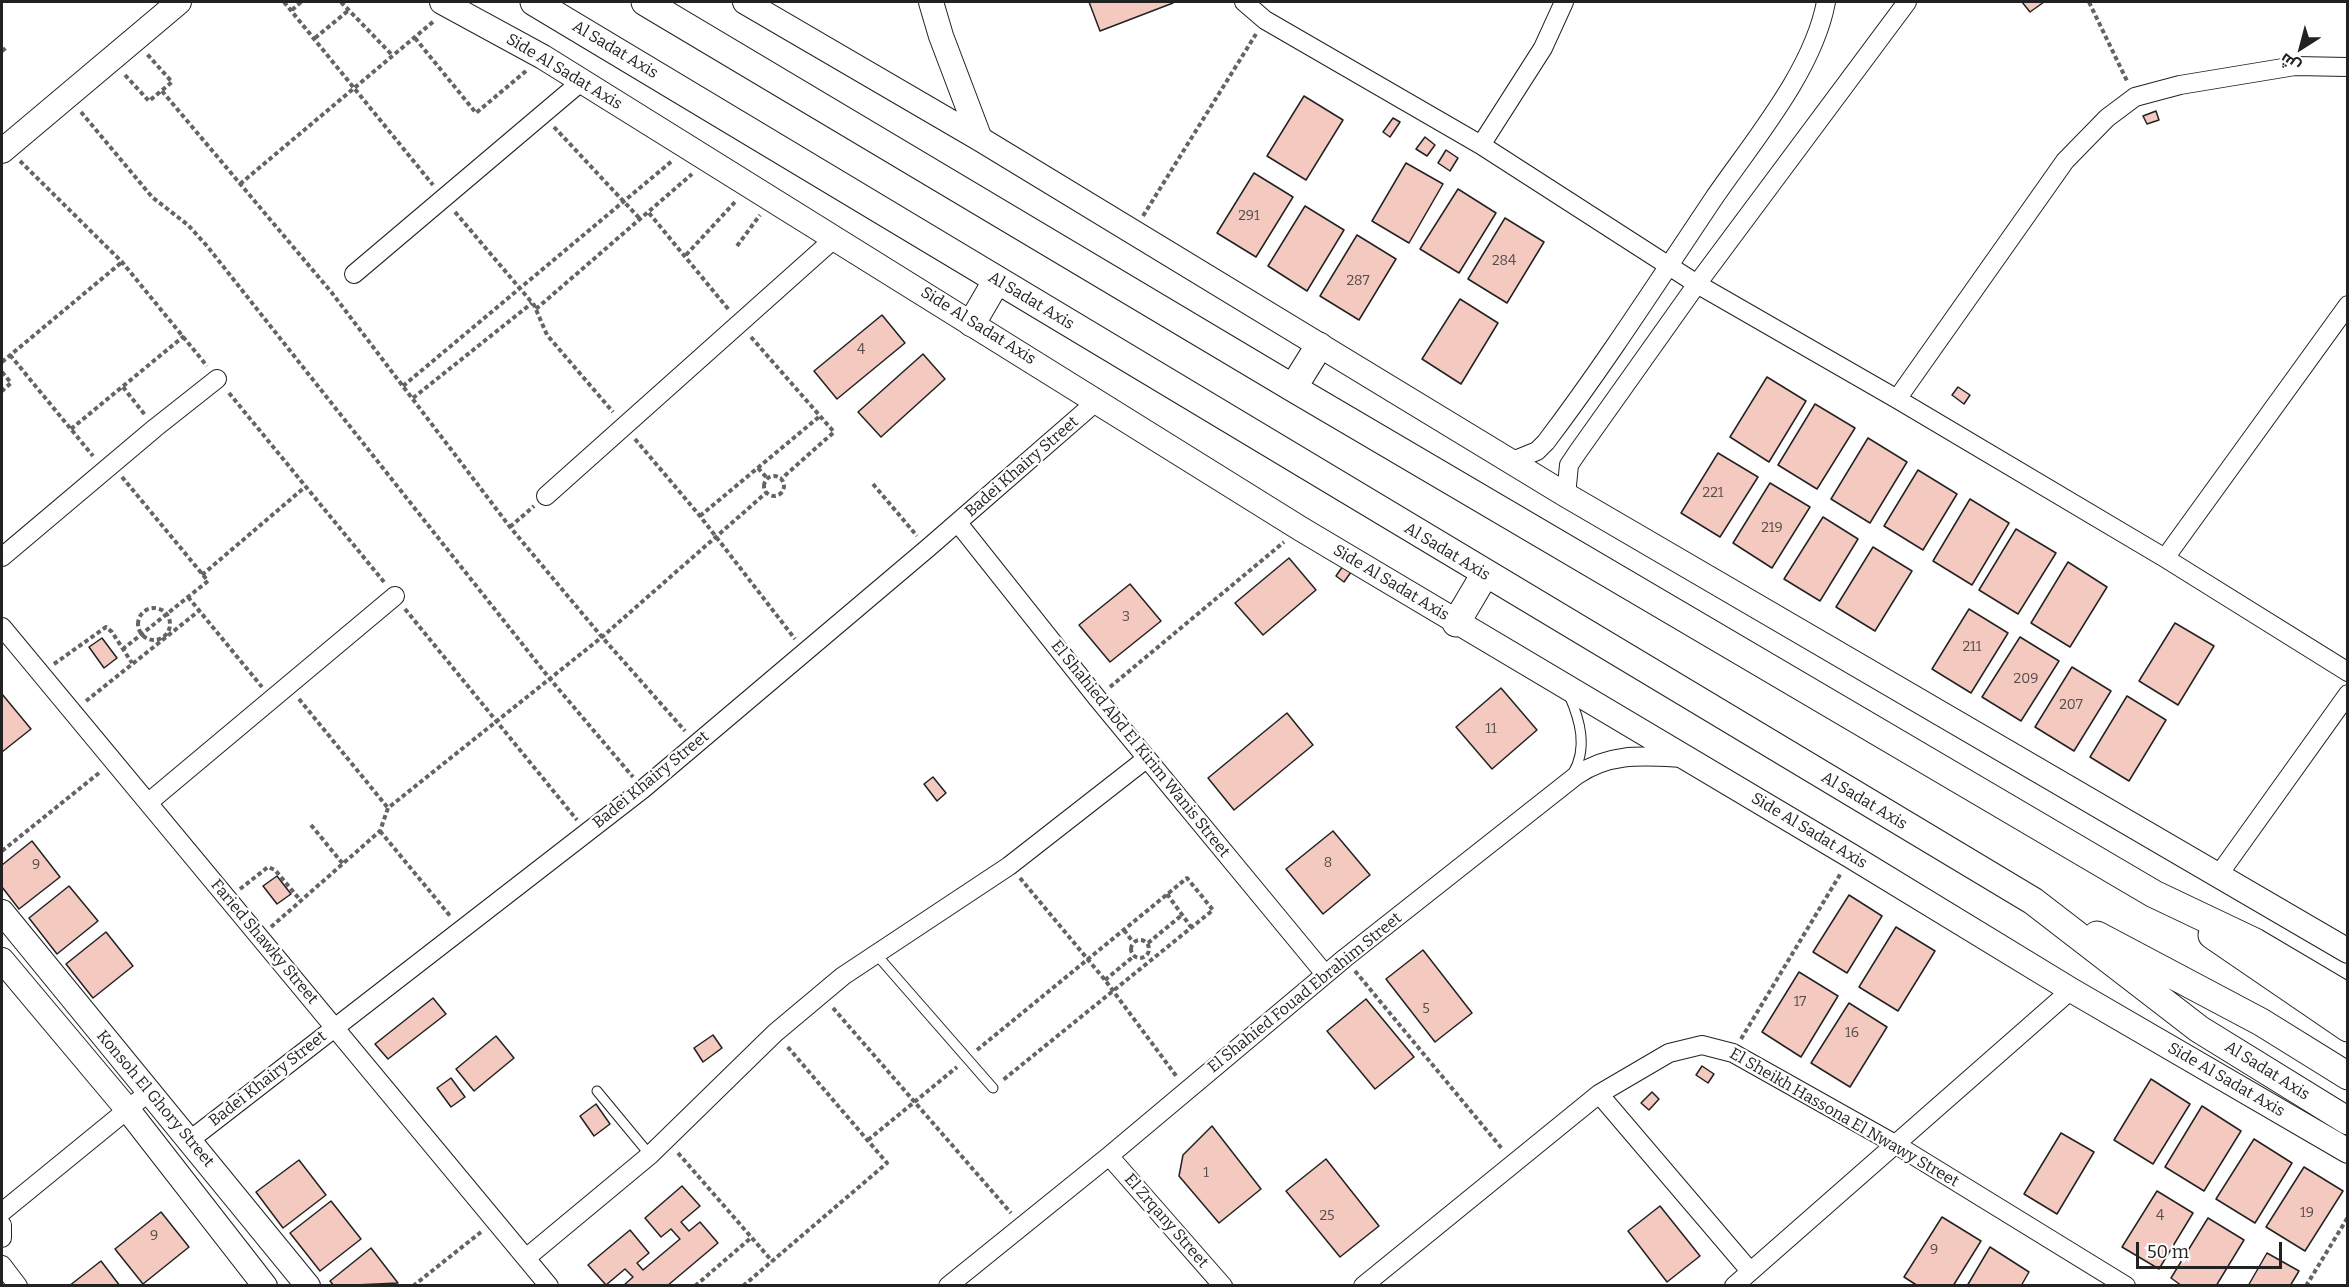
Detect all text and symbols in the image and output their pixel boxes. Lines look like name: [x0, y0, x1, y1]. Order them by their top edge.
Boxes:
street label: Al Sadat Axis: [569, 17, 661, 83]
north arrow: [2271, 18, 2331, 78]
street label: Side Al Sadat Axis: [503, 30, 625, 114]
text: ش: [2276, 49, 2304, 77]
house number: 291: [1238, 208, 1260, 224]
house number: 284: [1492, 253, 1516, 269]
street label: Al Sadat Axis: [985, 268, 1077, 334]
house number: 287: [1346, 273, 1370, 289]
street label: Side Al Sadat Axis: [917, 283, 1039, 369]
house number: 4: [857, 342, 865, 358]
street label: Badei Khairy Street: [961, 413, 1083, 521]
house number: 221: [1703, 485, 1723, 501]
street label: Al Sadat Axis: [1401, 519, 1493, 585]
house number: 219: [1761, 520, 1783, 536]
street label: Side Al Sadat Axis: [1330, 541, 1452, 625]
house number: 3: [1122, 609, 1130, 625]
street label: El Shahied Abd El Kirim Wanis Street: [1046, 637, 1234, 861]
house number: 211: [1963, 639, 1981, 655]
house number: 209: [2014, 671, 2038, 687]
house number: 207: [2059, 697, 2083, 713]
house number: 11: [1485, 721, 1497, 737]
street label: Badei Khairy Street: [589, 727, 713, 833]
street label: Al Sadat Axis: [1818, 768, 1910, 834]
street label: Side Al Sadat Axis: [1748, 789, 1870, 873]
house number: 8: [1324, 855, 1332, 871]
house number: 9: [32, 857, 40, 873]
street label: Faried Shawky Street: [206, 876, 322, 1008]
street label: El Shahied Fouad Ebrahim Street: [1204, 909, 1406, 1077]
house number: 17: [1794, 994, 1806, 1010]
house number: 5: [1422, 1001, 1430, 1017]
house number: 16: [1845, 1025, 1859, 1041]
street label: Konsoh El Ghory Street: [92, 1027, 218, 1171]
street label: Badei Khairy Street: [205, 1027, 331, 1131]
street label: Al Sadat Axis: [2221, 1037, 2313, 1105]
street label: Side Al Sadat Axis: [2164, 1039, 2288, 1121]
street label: El Sheikh Hassona El Nwawy Street: [1726, 1044, 1962, 1192]
house number: 1: [1203, 1165, 1209, 1181]
street label: El Zrqany Street: [1120, 1170, 1212, 1272]
house number: 19: [2300, 1205, 2314, 1221]
house number: 25: [1319, 1208, 1335, 1224]
house number: 4: [2156, 1208, 2164, 1224]
house number: 9: [150, 1228, 158, 1244]
scale bar: [2139, 1230, 2284, 1268]
text: 50 m: [2147, 1241, 2189, 1263]
house number: 9: [1930, 1242, 1938, 1258]

